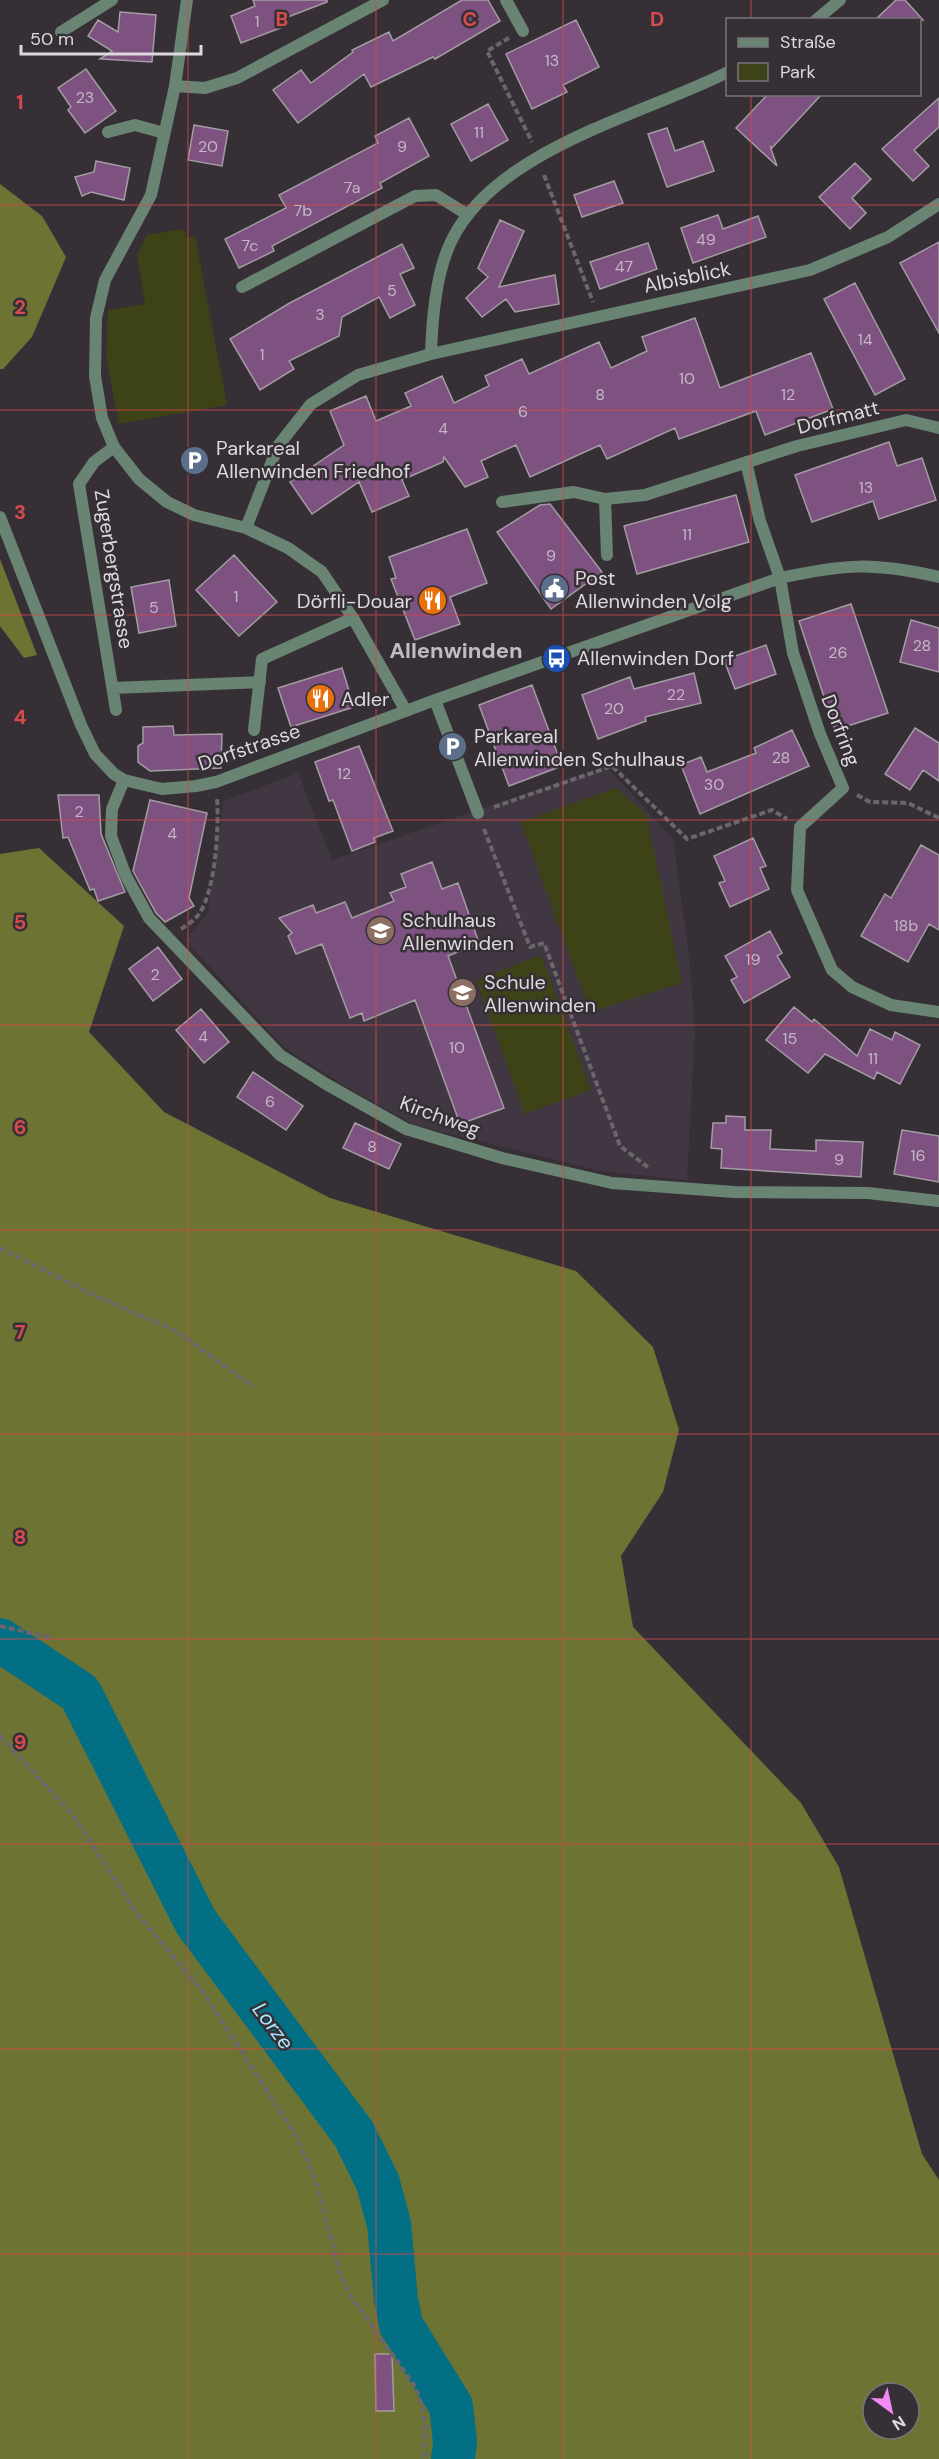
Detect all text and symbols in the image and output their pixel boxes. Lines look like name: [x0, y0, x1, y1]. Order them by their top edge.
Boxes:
text: B: [276, 6, 288, 32]
text: C: [463, 6, 477, 32]
text: D: [650, 6, 664, 32]
house number: 1: [255, 11, 260, 32]
scale bar: [21, 18, 201, 56]
legend: [726, 18, 921, 96]
text: 50 m: [30, 27, 74, 51]
text: Straße: [780, 30, 836, 54]
house number: 13: [545, 50, 559, 71]
text: Park: [780, 60, 816, 84]
house number: 23: [76, 87, 94, 108]
text: 1: [16, 89, 24, 115]
house number: 11: [474, 122, 484, 143]
house number: 20: [198, 136, 218, 157]
house number: 9: [397, 136, 407, 157]
house number: 7a: [344, 177, 360, 198]
house number: 7b: [294, 200, 312, 221]
house number: 49: [696, 229, 716, 250]
house number: 7c: [242, 235, 258, 256]
street label: Albisblick: [641, 255, 733, 299]
house number: 47: [615, 256, 633, 277]
house number: 5: [387, 280, 397, 301]
text: 2: [14, 294, 26, 320]
house number: 3: [315, 304, 325, 325]
house number: 14: [858, 329, 873, 350]
house number: 1: [260, 344, 265, 365]
house number: 10: [679, 368, 695, 389]
house number: 8: [595, 384, 605, 405]
house number: 12: [781, 384, 795, 405]
street label: Dorfmatt: [794, 394, 882, 440]
house number: 6: [518, 401, 528, 422]
house number: 4: [438, 418, 448, 439]
place label: Parkareal Allenwinden Friedhof: [216, 435, 410, 484]
parking icon: Parkareal Allenwinden Friedhof: [179, 444, 211, 476]
house number: 13: [859, 477, 873, 498]
street label: Zugerbergstrasse: [89, 487, 139, 651]
text: 3: [14, 499, 26, 525]
house number: 11: [682, 524, 692, 545]
house number: 9: [546, 545, 556, 566]
place label: Post Allenwinden Volg: [575, 565, 732, 614]
public building icon: Post Allenwinden Volg: [538, 573, 570, 605]
restaurant icon: Dörfli-Douar: [417, 585, 449, 617]
house number: 1: [234, 586, 239, 607]
place label: Dörfli-Douar: [297, 588, 412, 614]
house number: 5: [149, 597, 159, 618]
house number: 28: [913, 635, 931, 656]
district label: Allenwinden: [389, 636, 523, 665]
bus stop icon: Allenwinden Dorf: [540, 642, 572, 674]
house number: 26: [828, 642, 848, 663]
place label: Allenwinden Dorf: [577, 645, 734, 671]
restaurant icon: Adler: [304, 683, 336, 715]
house number: 22: [667, 684, 685, 705]
place label: Adler: [341, 686, 390, 712]
street label: Dorfring: [815, 690, 867, 770]
house number: 20: [604, 698, 624, 719]
text: 4: [14, 704, 27, 730]
street label: Dorfstrasse: [194, 717, 304, 777]
place label: Parkareal Allenwinden Schulhaus: [474, 723, 686, 772]
parking icon: Parkareal Allenwinden Schulhaus: [437, 731, 469, 763]
house number: 28: [772, 747, 790, 768]
house number: 12: [337, 763, 351, 784]
house number: 30: [704, 774, 724, 795]
house number: 2: [74, 801, 84, 822]
house number: 4: [167, 823, 177, 844]
place label: Schulhaus Allenwinden: [402, 907, 514, 956]
text: 5: [14, 909, 26, 935]
school or university icon: Schulhaus Allenwinden: [365, 915, 397, 947]
house number: 18b: [894, 915, 918, 936]
house number: 19: [745, 949, 761, 970]
house number: 2: [150, 964, 160, 985]
place label: Schule Allenwinden: [484, 969, 596, 1018]
school or university icon: Schule Allenwinden: [447, 977, 479, 1009]
house number: 4: [198, 1026, 208, 1047]
house number: 15: [783, 1028, 797, 1049]
house number: 10: [449, 1037, 465, 1058]
house number: 11: [868, 1048, 878, 1069]
street label: Kirchweg: [396, 1089, 484, 1143]
house number: 6: [265, 1091, 275, 1112]
text: 6: [14, 1114, 26, 1140]
house number: 8: [367, 1136, 377, 1157]
house number: 16: [910, 1145, 926, 1166]
house number: 9: [834, 1149, 844, 1170]
text: 7: [15, 1319, 26, 1345]
text: 8: [14, 1524, 26, 1550]
text: 9: [14, 1729, 26, 1755]
water label: Lorze: [246, 1997, 300, 2055]
north arrow: [861, 2381, 921, 2441]
text: N: [888, 2411, 910, 2435]

